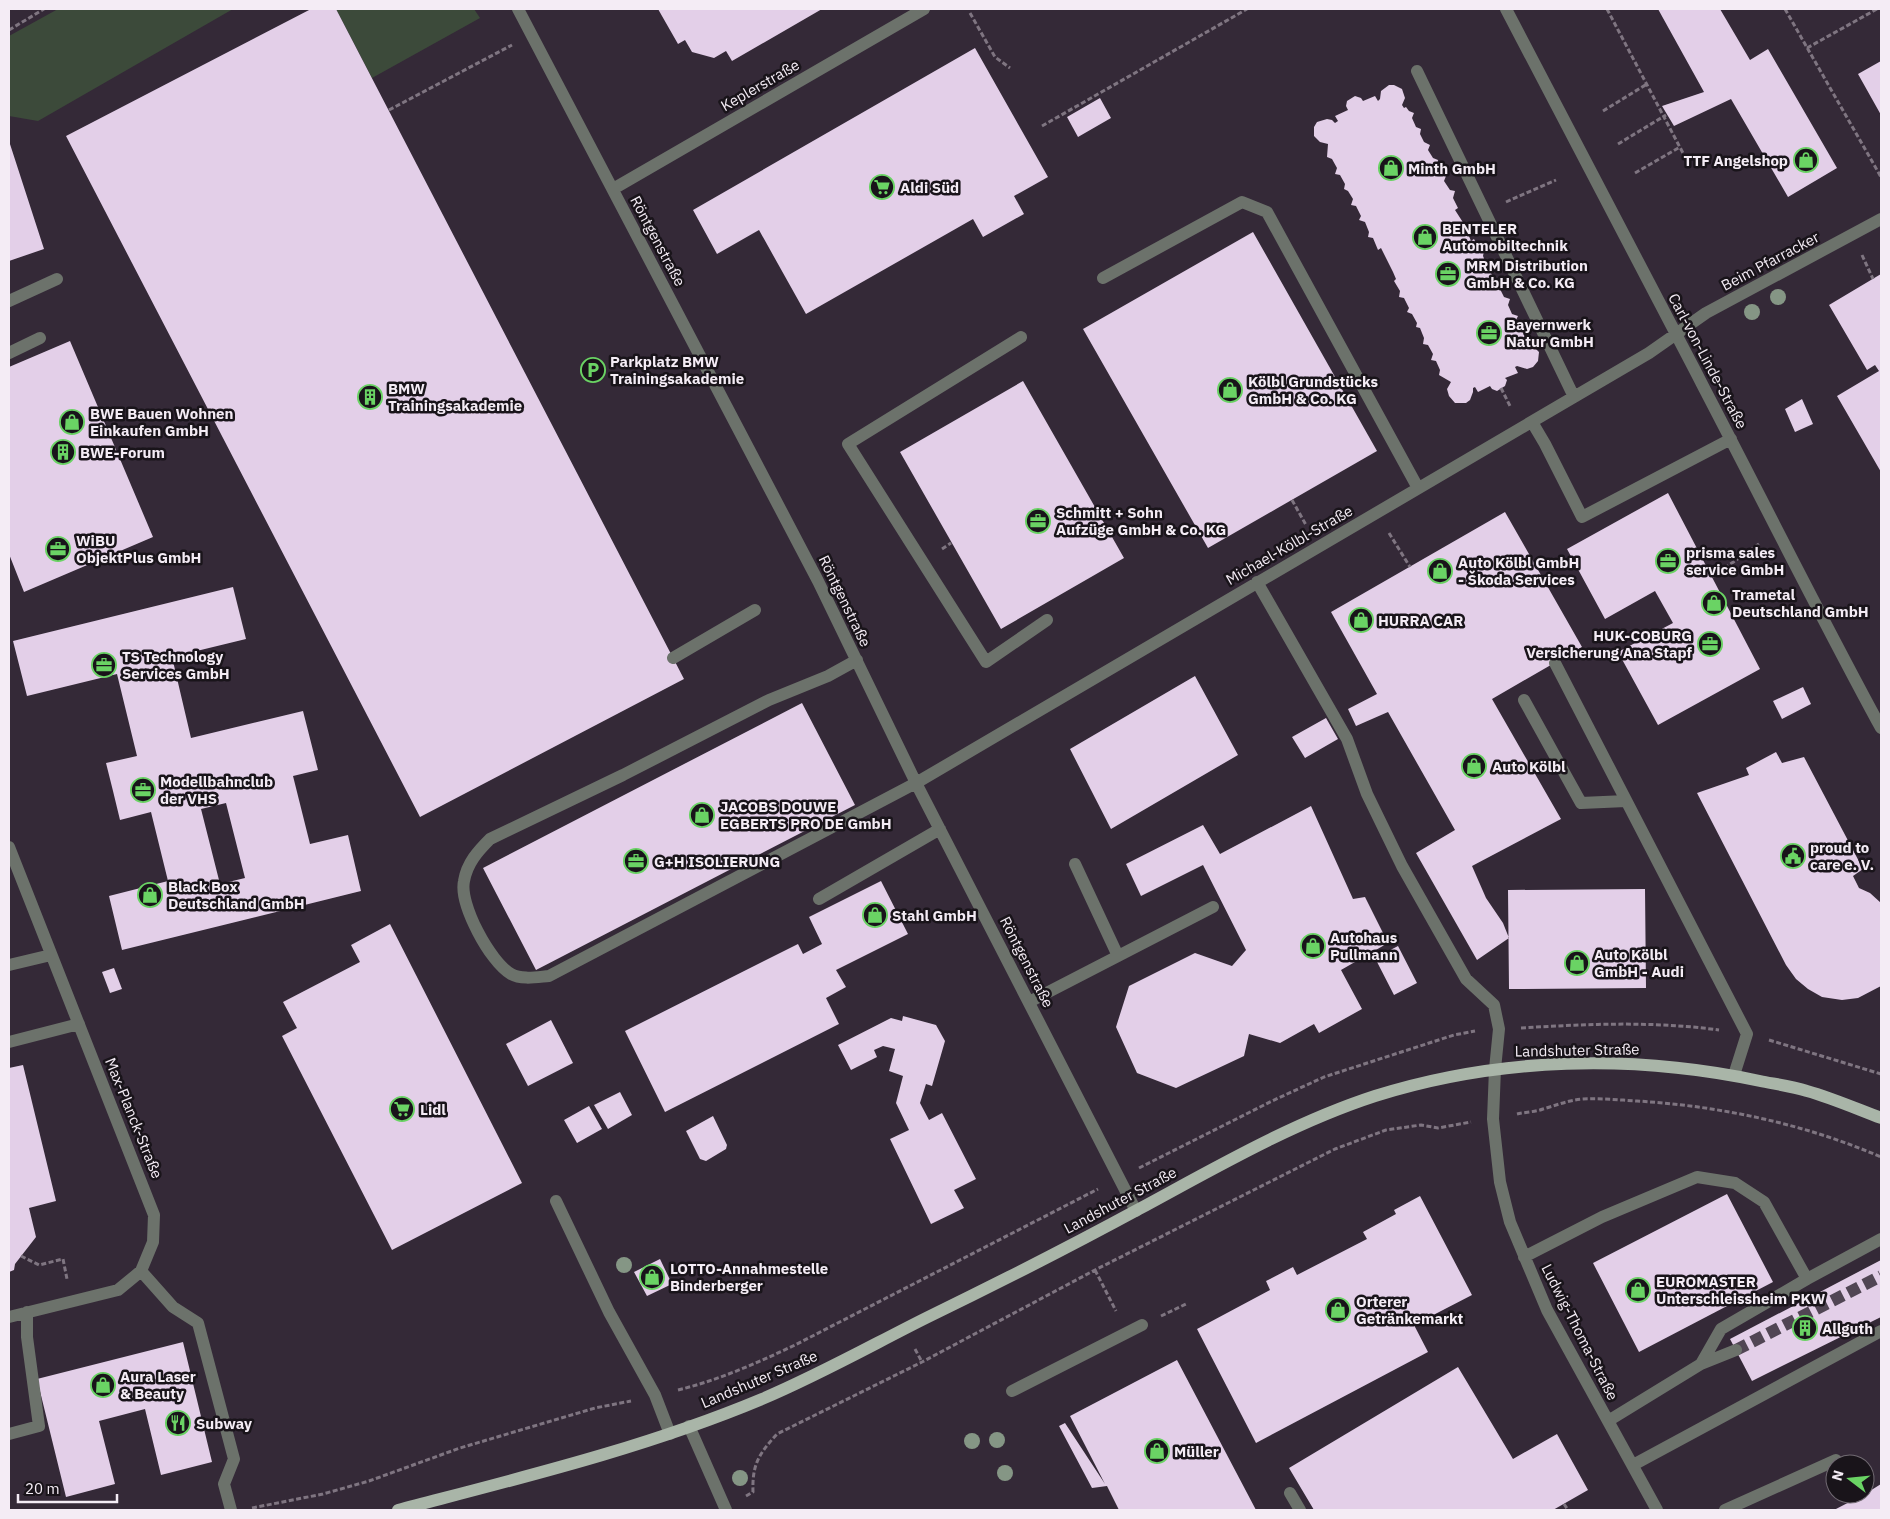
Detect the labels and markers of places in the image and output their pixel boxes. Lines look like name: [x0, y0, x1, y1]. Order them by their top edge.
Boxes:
shop icon: TTF Angelshop: [1793, 147, 1819, 173]
place label: TTF Angelshop: [1683, 151, 1788, 170]
shop icon: Minth GmbH: [1378, 155, 1404, 181]
place label: Minth GmbH: [1408, 159, 1496, 178]
supermarket icon: Aldi Süd: [869, 174, 895, 200]
place label: Aldi Süd: [900, 178, 959, 197]
place label: BENTELER Automobiltechnik: [1442, 219, 1568, 255]
shop icon: BENTELER Automobiltechnik: [1412, 224, 1438, 250]
place label: MRM Distribution GmbH & Co. KG: [1466, 256, 1588, 292]
office icon: MRM Distribution GmbH & Co. KG: [1435, 261, 1461, 287]
place label: Bayernwerk Natur GmbH: [1506, 315, 1594, 351]
office icon: Bayernwerk Natur GmbH: [1476, 320, 1502, 346]
place label: Parkplatz BMW Trainingsakademie: [610, 352, 744, 388]
parking icon: Parkplatz BMW Trainingsakademie: [580, 357, 606, 383]
place label: Kölbl Grundstücks GmbH & Co. KG: [1248, 372, 1379, 408]
shop icon: Kölbl Grundstücks GmbH & Co. KG: [1217, 377, 1243, 403]
place label: BMW Trainingsakademie: [388, 379, 522, 415]
building icon: BMW Trainingsakademie: [357, 384, 383, 410]
place label: BWE Bauen Wohnen Einkaufen GmbH: [90, 404, 233, 440]
shop icon: BWE Bauen Wohnen Einkaufen GmbH: [59, 409, 85, 435]
building icon: BWE-Forum: [50, 439, 76, 465]
place label: BWE-Forum: [80, 443, 165, 462]
place label: Schmitt + Sohn Aufzüge GmbH & Co. KG: [1056, 503, 1226, 539]
office icon: Schmitt + Sohn Aufzüge GmbH & Co. KG: [1025, 508, 1051, 534]
place label: WiBU ObjektPlus GmbH: [76, 531, 201, 567]
office icon: WiBU ObjektPlus GmbH: [45, 536, 71, 562]
place label: prisma sales service GmbH: [1686, 543, 1784, 579]
office icon: prisma sales service GmbH: [1655, 548, 1681, 574]
place label: Auto Kölbl GmbH - Škoda Services: [1458, 553, 1579, 589]
shop icon: Auto Kölbl GmbH - Škoda Services: [1427, 558, 1453, 584]
place label: Trametal Deutschland GmbH: [1732, 585, 1869, 621]
shop icon: Trametal Deutschland GmbH: [1701, 590, 1727, 616]
shop icon: HURRA CAR: [1348, 607, 1374, 633]
place label: HURRA CAR: [1378, 611, 1463, 630]
place label: HUK-COBURG Versicherung Ana Stapf: [1526, 626, 1693, 662]
office icon: HUK-COBURG Versicherung Ana Stapf: [1697, 631, 1723, 657]
place label: TS Technology Services GmbH: [122, 647, 230, 683]
office icon: TS Technology Services GmbH: [91, 652, 117, 678]
shop icon: Auto Kölbl: [1461, 753, 1487, 779]
place label: Auto Kölbl: [1492, 757, 1566, 776]
place label: Modellbahnclub der VHS: [160, 772, 273, 808]
office icon: Modellbahnclub der VHS: [130, 777, 156, 803]
place label: JACOBS DOUWE EGBERTS PRO DE GmbH: [720, 797, 892, 833]
shop icon: JACOBS DOUWE EGBERTS PRO DE GmbH: [689, 802, 715, 828]
place label: proud to care e. V.: [1810, 838, 1874, 874]
public building icon: proud to care e. V.: [1780, 843, 1806, 869]
office icon: G+H ISOLIERUNG: [623, 848, 649, 874]
place label: G+H ISOLIERUNG: [654, 852, 780, 871]
place label: Black Box Deutschland GmbH: [168, 877, 305, 913]
shop icon: Black Box Deutschland GmbH: [137, 882, 163, 908]
shop icon: Stahl GmbH: [862, 902, 888, 928]
place label: Stahl GmbH: [892, 906, 977, 925]
place label: Autohaus Pullmann: [1330, 928, 1398, 964]
shop icon: Autohaus Pullmann: [1300, 933, 1326, 959]
place label: Auto Kölbl GmbH - Audi: [1594, 945, 1684, 981]
shop icon: Auto Kölbl GmbH - Audi: [1564, 950, 1590, 976]
supermarket icon: Lidl: [389, 1096, 415, 1122]
place label: Lidl: [420, 1100, 446, 1119]
place label: LOTTO-Annahmestelle Binderberger: [670, 1259, 828, 1295]
shop icon: LOTTO-Annahmestelle Binderberger: [639, 1264, 665, 1290]
place label: EUROMASTER Unterschleissheim PKW: [1656, 1272, 1826, 1308]
shop icon: EUROMASTER Unterschleissheim PKW: [1625, 1277, 1651, 1303]
place label: Orterer Getränkemarkt: [1356, 1292, 1463, 1328]
shop icon: Orterer Getränkemarkt: [1325, 1297, 1351, 1323]
building icon: Allguth: [1792, 1315, 1818, 1341]
place label: Allguth: [1822, 1319, 1873, 1338]
place label: Aura Laser & Beauty: [120, 1367, 196, 1403]
shop icon: Aura Laser & Beauty: [90, 1372, 116, 1398]
restaurant icon: Subway: [165, 1410, 191, 1436]
place label: Subway: [196, 1414, 252, 1433]
shop icon: Müller: [1144, 1438, 1170, 1464]
place label: Müller: [1174, 1442, 1219, 1461]

